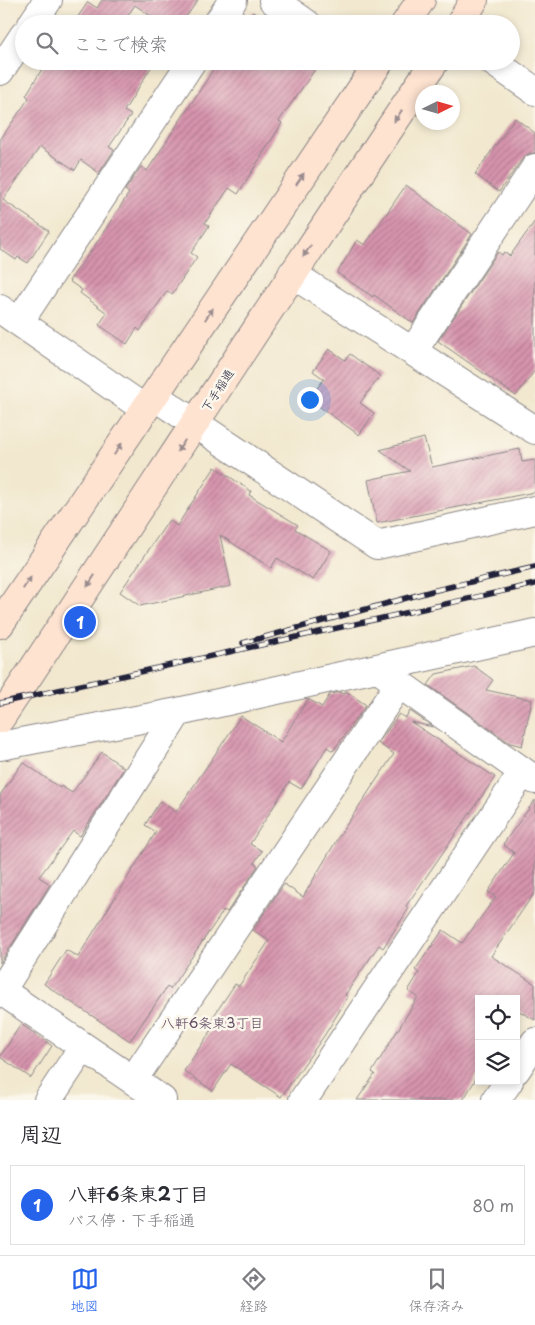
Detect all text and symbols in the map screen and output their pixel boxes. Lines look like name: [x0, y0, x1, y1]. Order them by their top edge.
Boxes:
search box: [15, 15, 520, 70]
icon: search: [33, 29, 61, 57]
text: ここで検索: [73, 29, 168, 57]
north arrow: [415, 85, 460, 130]
one-way arrow: [393, 109, 403, 123]
one-way arrow: [295, 173, 305, 186]
one-way arrow: [302, 244, 312, 257]
one-way arrow: [204, 307, 214, 321]
street label: 下手稲通: [196, 365, 238, 415]
your location: [297, 387, 323, 413]
one-way arrow: [176, 439, 186, 453]
one-way arrow: [113, 442, 123, 455]
one-way arrow: [86, 575, 96, 588]
one-way arrow: [22, 577, 32, 590]
pin: 1: [64, 603, 96, 641]
map controls: [475, 995, 520, 1085]
button: locate: [475, 995, 520, 1040]
district label: 八軒6条東3丁目: [160, 1012, 264, 1033]
button: layers: [475, 1040, 520, 1085]
text: 周辺: [20, 1117, 62, 1149]
text: 八軒6条東2丁目: [68, 1179, 209, 1207]
text: 1: [33, 1193, 41, 1217]
text: 80 m: [472, 1193, 514, 1217]
text: バス停 · 下手稲通: [68, 1207, 195, 1231]
tab: 地図: [71, 1265, 99, 1316]
tab: 経路: [240, 1265, 268, 1316]
tab: 保存済み: [409, 1265, 465, 1316]

